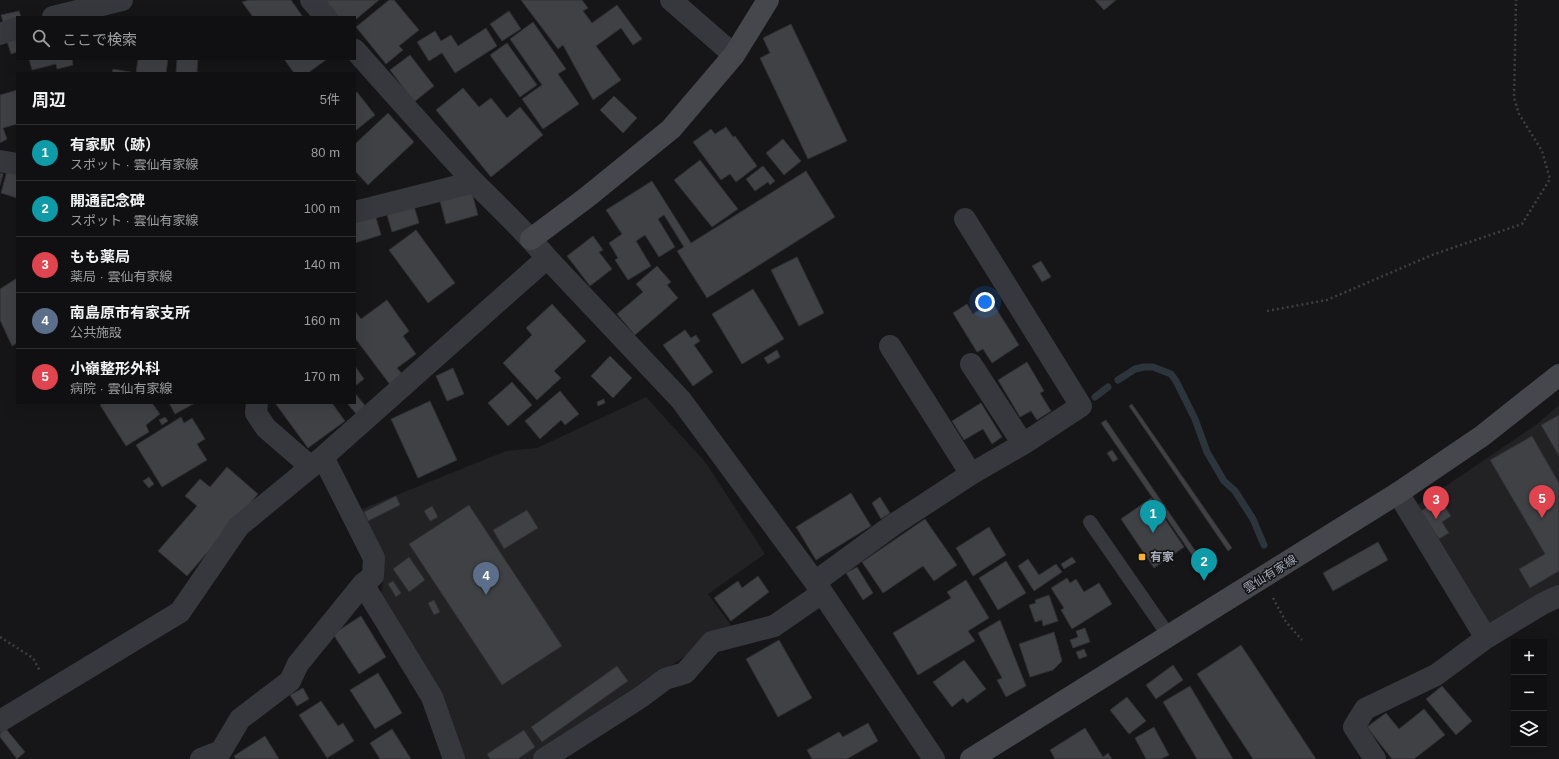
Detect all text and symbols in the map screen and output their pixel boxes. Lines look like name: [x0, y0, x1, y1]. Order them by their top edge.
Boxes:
search box: [16, 16, 356, 60]
icon: search: [30, 27, 52, 49]
text: ここで検索: [62, 31, 137, 48]
text: 周辺: [32, 91, 66, 110]
text: 5件: [320, 92, 340, 107]
text: 有家駅（跡）: [70, 136, 160, 153]
text: 1: [41, 145, 49, 160]
text: 80 m: [311, 145, 340, 160]
text: スポット · 雲仙有家線: [70, 157, 199, 172]
text: 開通記念碑: [70, 192, 145, 209]
text: 2: [41, 201, 49, 216]
text: 100 m: [304, 201, 340, 216]
text: スポット · 雲仙有家線: [70, 213, 199, 228]
text: もも薬局: [70, 248, 130, 265]
text: 3: [41, 257, 49, 272]
text: 140 m: [304, 257, 340, 272]
text: 薬局 · 雲仙有家線: [70, 269, 173, 284]
your location: [975, 292, 995, 312]
text: 南島原市有家支所: [70, 304, 190, 321]
text: 4: [41, 313, 49, 328]
text: 160 m: [304, 313, 340, 328]
text: 公共施設: [70, 325, 122, 340]
text: 小嶺整形外科: [70, 360, 160, 377]
text: 5: [41, 369, 49, 384]
text: 170 m: [304, 369, 340, 384]
text: 病院 · 雲仙有家線: [70, 381, 173, 396]
pin: 5: [1529, 485, 1555, 518]
pin: 3: [1423, 486, 1449, 519]
pin: 1: [1140, 500, 1166, 533]
pin: 2: [1191, 548, 1217, 581]
place label: 有家: [1150, 550, 1174, 564]
marker: 有家: [1137, 552, 1147, 562]
street label: 雲仙有家線: [1241, 552, 1299, 596]
pin: 4: [473, 562, 499, 595]
map controls: [1511, 639, 1547, 747]
button: +: [1511, 639, 1547, 675]
button: −: [1511, 675, 1547, 711]
button: layers: [1511, 711, 1547, 747]

